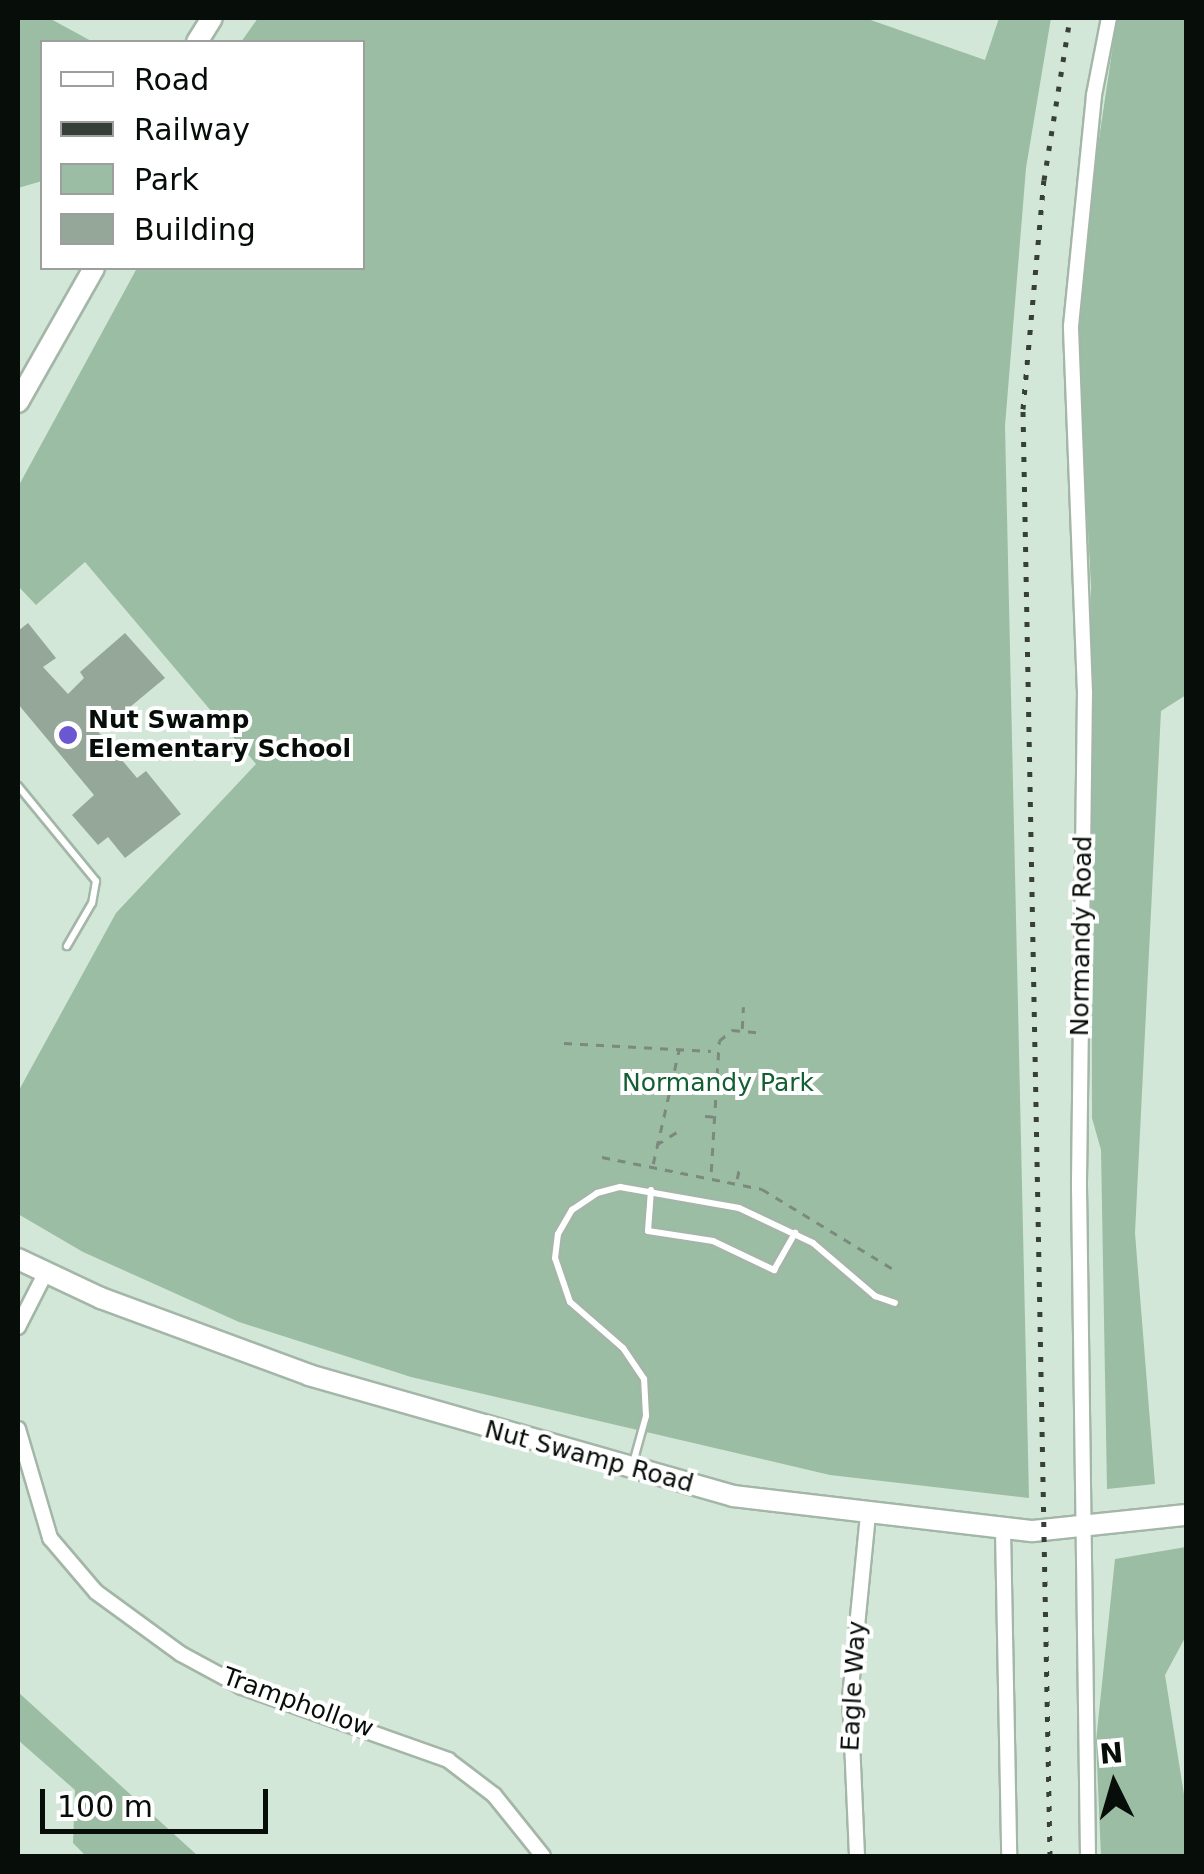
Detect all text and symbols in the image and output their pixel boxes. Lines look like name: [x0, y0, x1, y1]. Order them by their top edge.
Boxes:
legend: [40, 40, 365, 270]
text: Road: [134, 62, 209, 97]
text: Railway: [134, 112, 250, 147]
text: Park: [134, 162, 199, 197]
text: Building: [134, 212, 256, 247]
place label: Nut Swamp Elementary School: [88, 706, 351, 765]
marker: Nut Swamp Elementary School: [57, 724, 79, 746]
street label: Normandy Road: [1065, 835, 1099, 1037]
park label: Normandy Park: [622, 1068, 814, 1098]
street label: Nut Swamp Road: [481, 1415, 697, 1499]
street label: Eagle Way: [836, 1620, 872, 1752]
street label: Tramphollow: [219, 1662, 377, 1744]
north arrow: [1064, 1734, 1164, 1834]
text: N: [1098, 1736, 1124, 1771]
scale bar: [45, 1769, 272, 1831]
text: 100 m: [57, 1789, 153, 1824]

